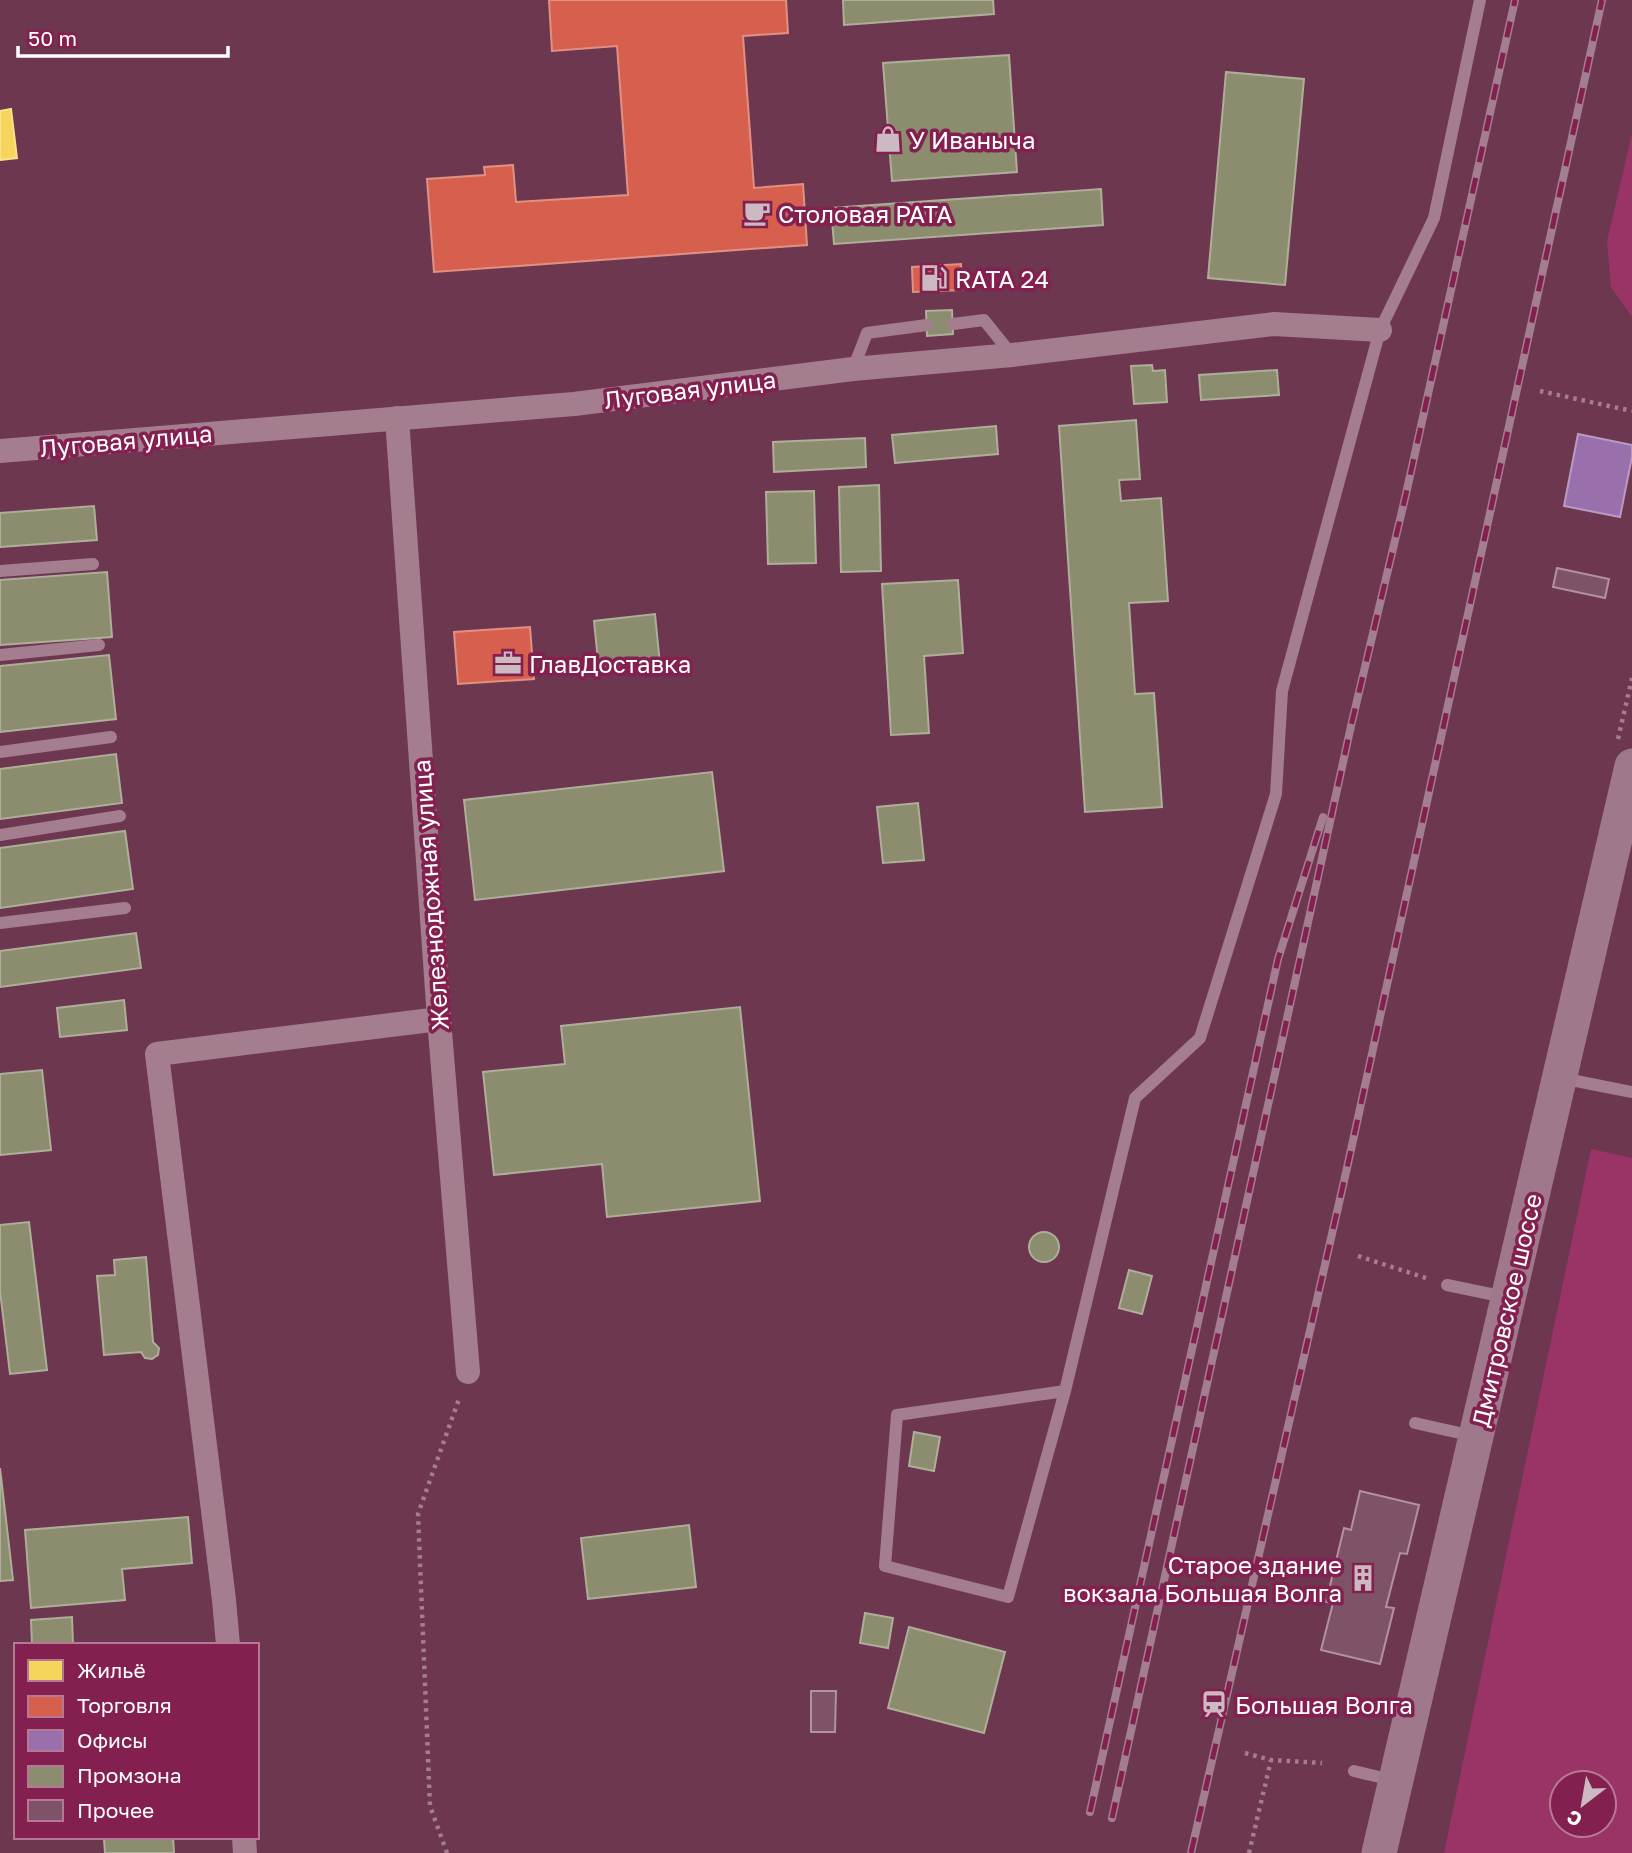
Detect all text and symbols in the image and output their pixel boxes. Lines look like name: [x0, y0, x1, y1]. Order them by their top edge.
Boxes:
scale bar: [18, 14, 228, 58]
text: 50 m: [28, 25, 77, 51]
shop icon: У Иваныча: [873, 124, 903, 154]
place label: У Иваныча: [909, 125, 1035, 154]
cafe icon: Столовая РАТА: [742, 198, 772, 228]
place label: Столовая РАТА: [778, 199, 952, 228]
fuel station icon: RATA 24: [919, 263, 949, 293]
place label: RATA 24: [955, 264, 1049, 293]
street label: Луговая улица: [602, 364, 778, 414]
street label: Луговая улица: [39, 418, 213, 462]
office icon: ГлавДоставка: [493, 648, 523, 678]
place label: ГлавДоставка: [529, 649, 691, 678]
street label: Железнодожная улица: [406, 759, 454, 1031]
street label: Дмитровское шоссе: [1465, 1191, 1547, 1429]
place label: Старое здание вокзала Большая Волга: [1063, 1550, 1342, 1607]
building icon: Старое здание вокзала Большая Волга: [1348, 1563, 1378, 1593]
legend: [14, 1643, 259, 1839]
text: Жильё: [77, 1657, 146, 1683]
station icon: Большая Волга: [1199, 1689, 1229, 1719]
place label: Большая Волга: [1235, 1690, 1413, 1719]
text: Торговля: [77, 1692, 172, 1718]
text: Офисы: [77, 1727, 148, 1753]
text: Промзона: [77, 1762, 182, 1788]
north arrow: [1548, 1769, 1618, 1839]
text: Прочее: [77, 1797, 154, 1823]
text: С: [1562, 1806, 1586, 1832]

